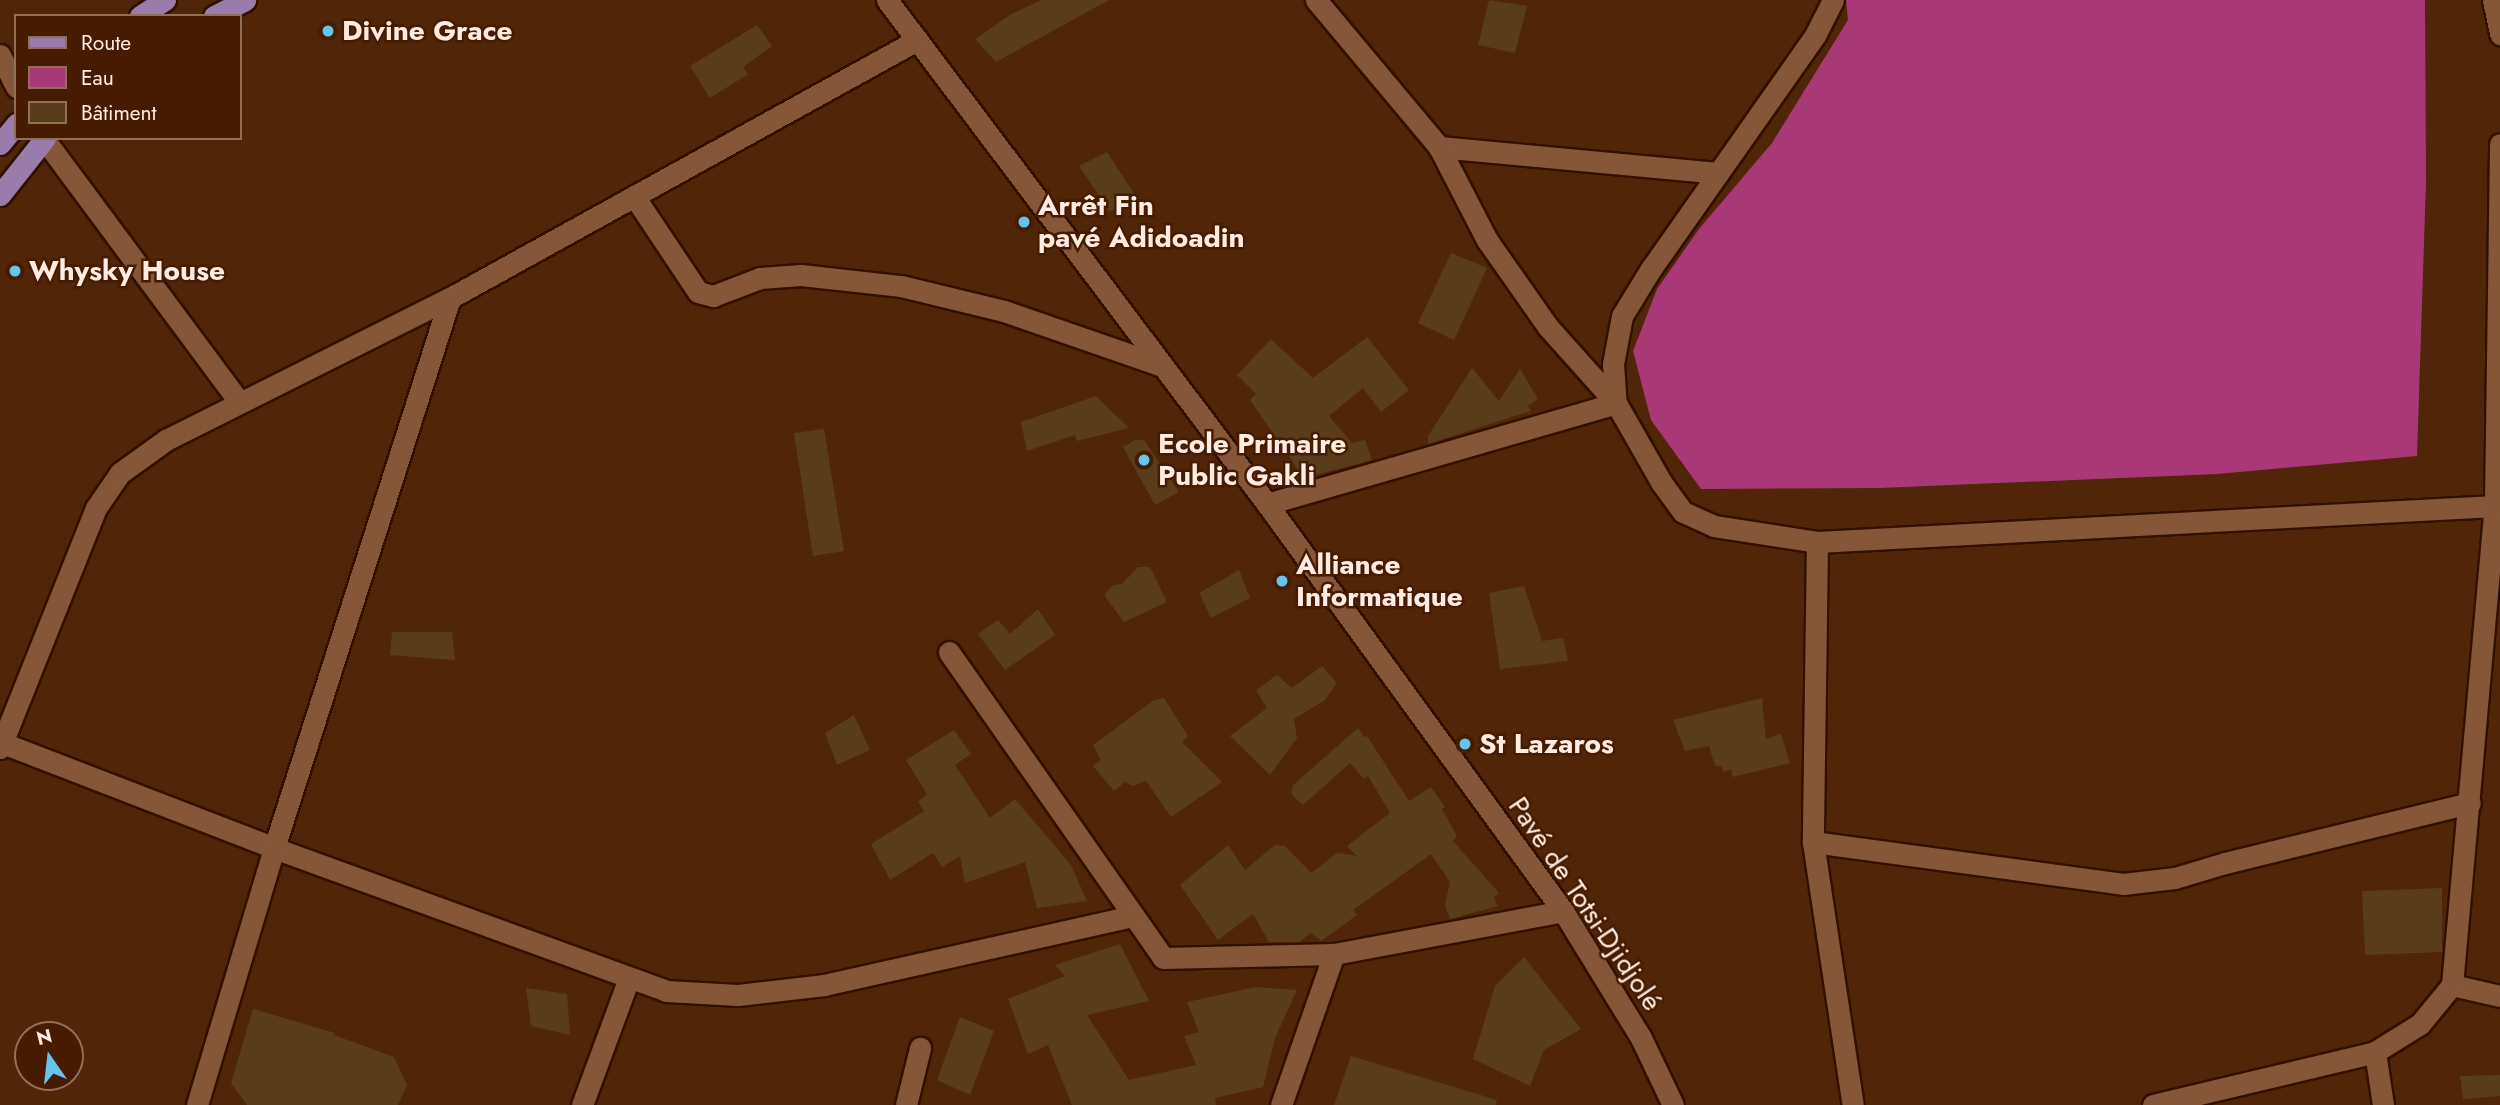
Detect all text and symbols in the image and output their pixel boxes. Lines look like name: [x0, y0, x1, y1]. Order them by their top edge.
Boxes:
legend: [14, 14, 242, 140]
place label: Divine Grace: [342, 14, 513, 48]
marker: Divine Grace: [320, 23, 336, 39]
text: Route: [81, 28, 131, 58]
text: Eau: [81, 63, 114, 93]
text: Bâtiment: [81, 98, 157, 128]
place label: Arrêt Fin pavé Adidoadin: [1038, 189, 1245, 255]
marker: Arrêt Fin pavé Adidoadin: [1016, 214, 1032, 230]
place label: Whysky House: [29, 254, 225, 288]
marker: Whysky House: [7, 263, 23, 279]
place label: Ecole Primaire Public Gakli: [1158, 427, 1346, 493]
marker: Ecole Primaire Public Gakli: [1136, 452, 1152, 468]
place label: Alliance Informatique: [1296, 548, 1463, 614]
marker: Alliance Informatique: [1274, 573, 1290, 589]
place label: St Lazaros: [1479, 727, 1614, 761]
marker: St Lazaros: [1457, 736, 1473, 752]
street label: Pavé de Totsi-Djidjolé: [1501, 791, 1669, 1017]
north arrow: [14, 1021, 84, 1091]
text: N: [34, 1022, 55, 1052]

